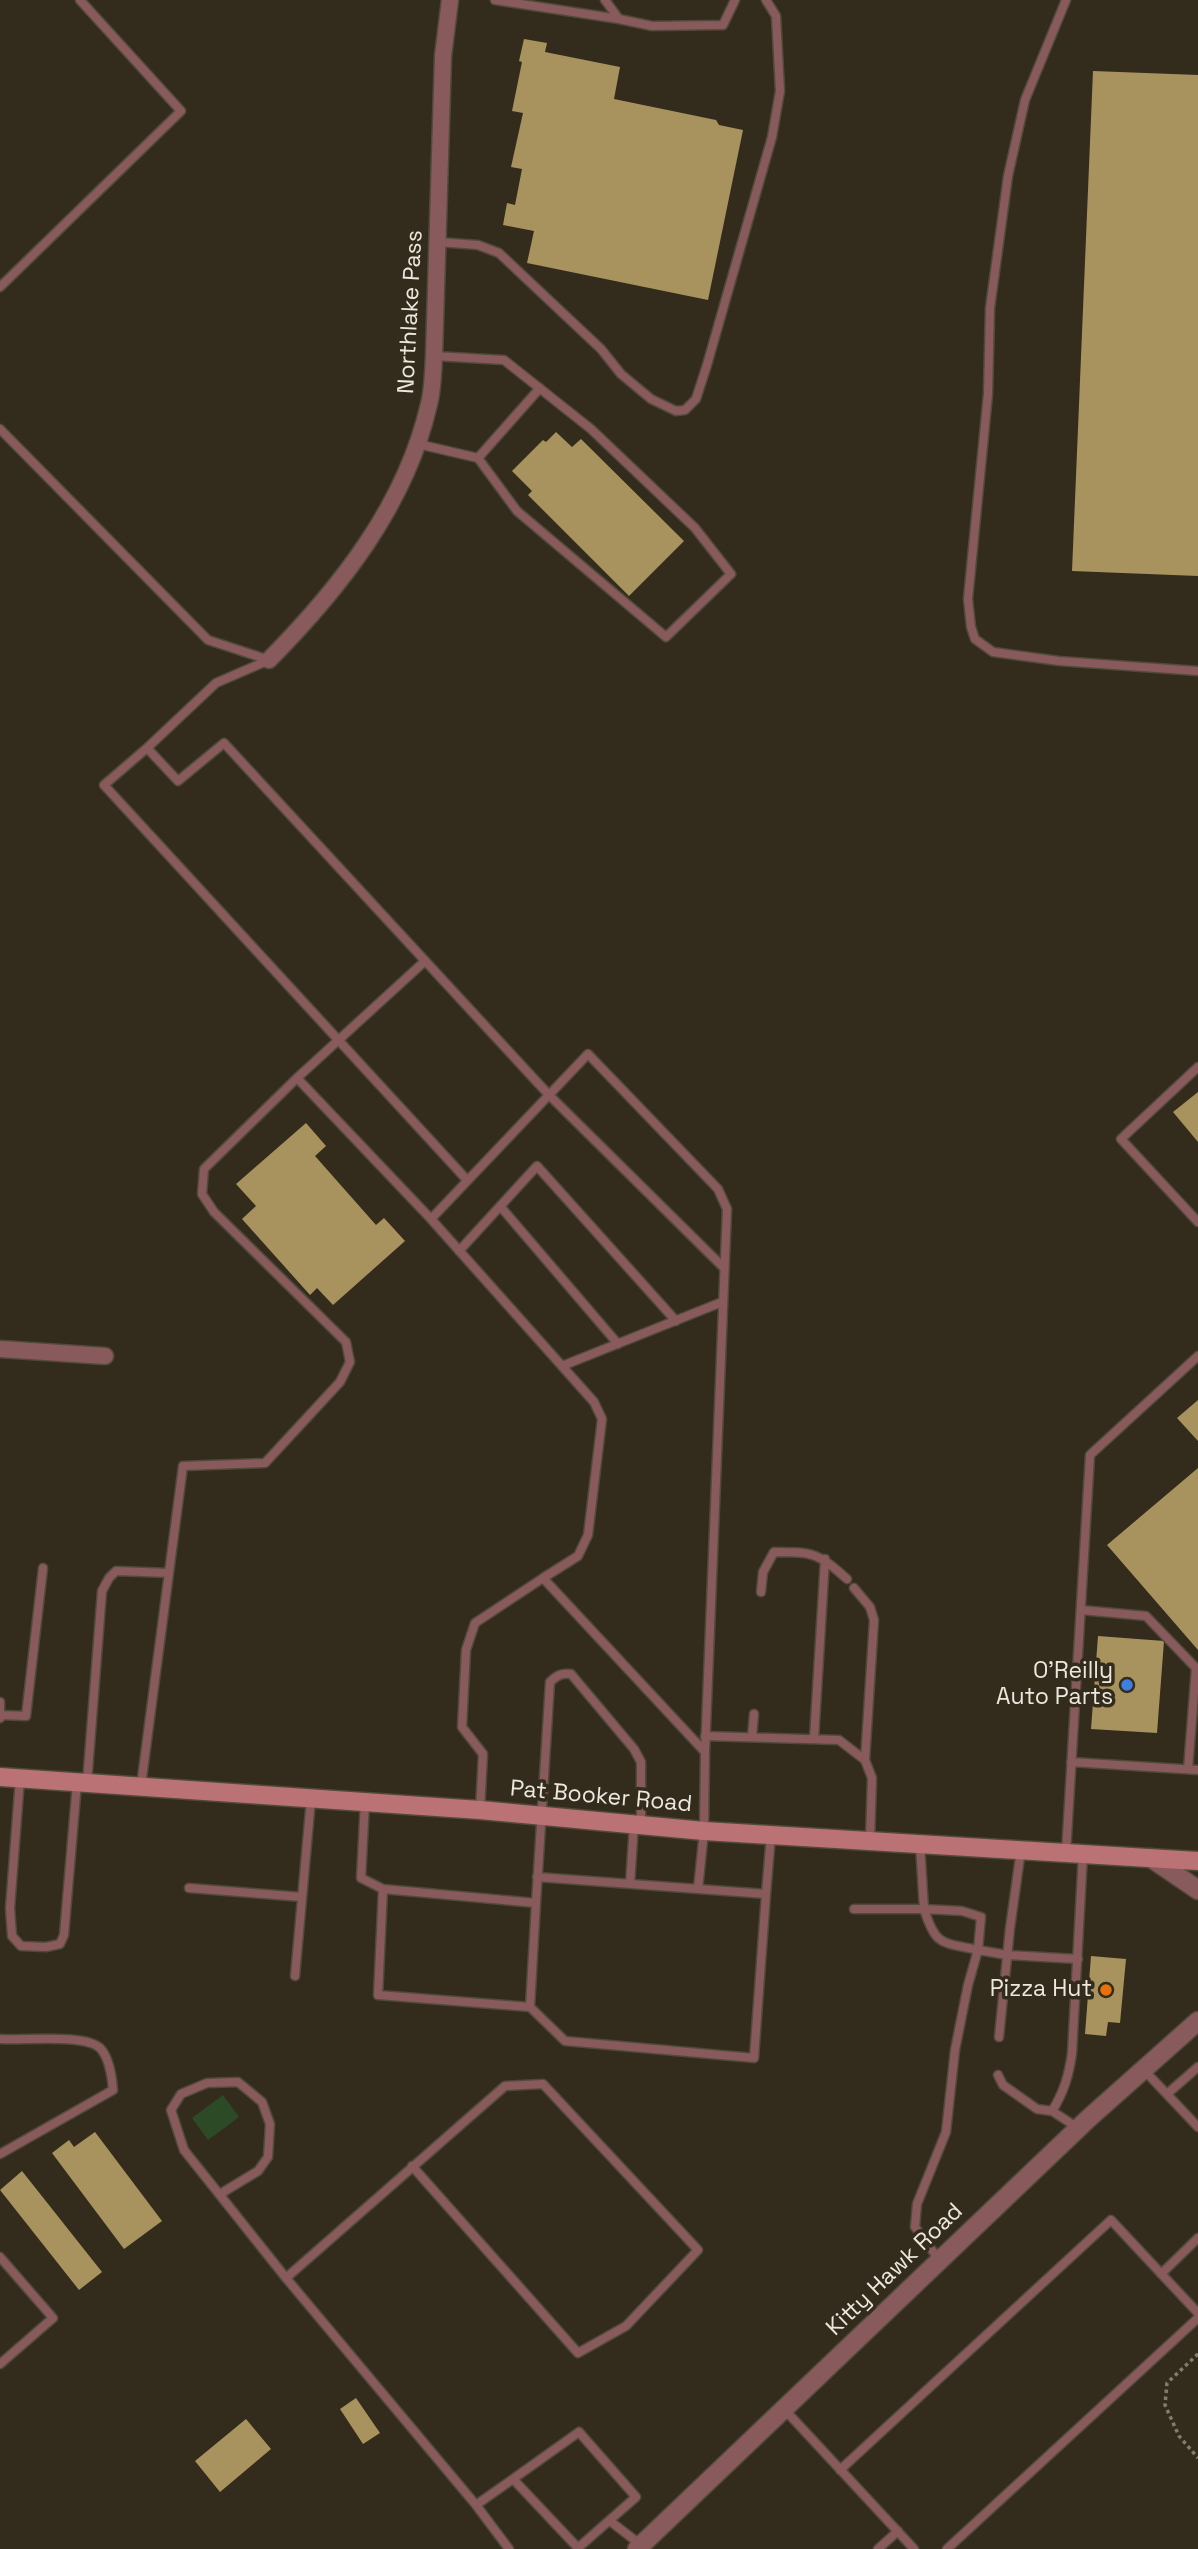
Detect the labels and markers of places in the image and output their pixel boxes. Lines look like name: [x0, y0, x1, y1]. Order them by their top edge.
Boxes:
place label: O'Reilly Auto Parts: [996, 1658, 1113, 1712]
marker: O'Reilly Auto Parts: [1119, 1677, 1135, 1693]
place label: Pizza Hut: [990, 1976, 1092, 2004]
marker: Pizza Hut: [1098, 1982, 1114, 1998]

